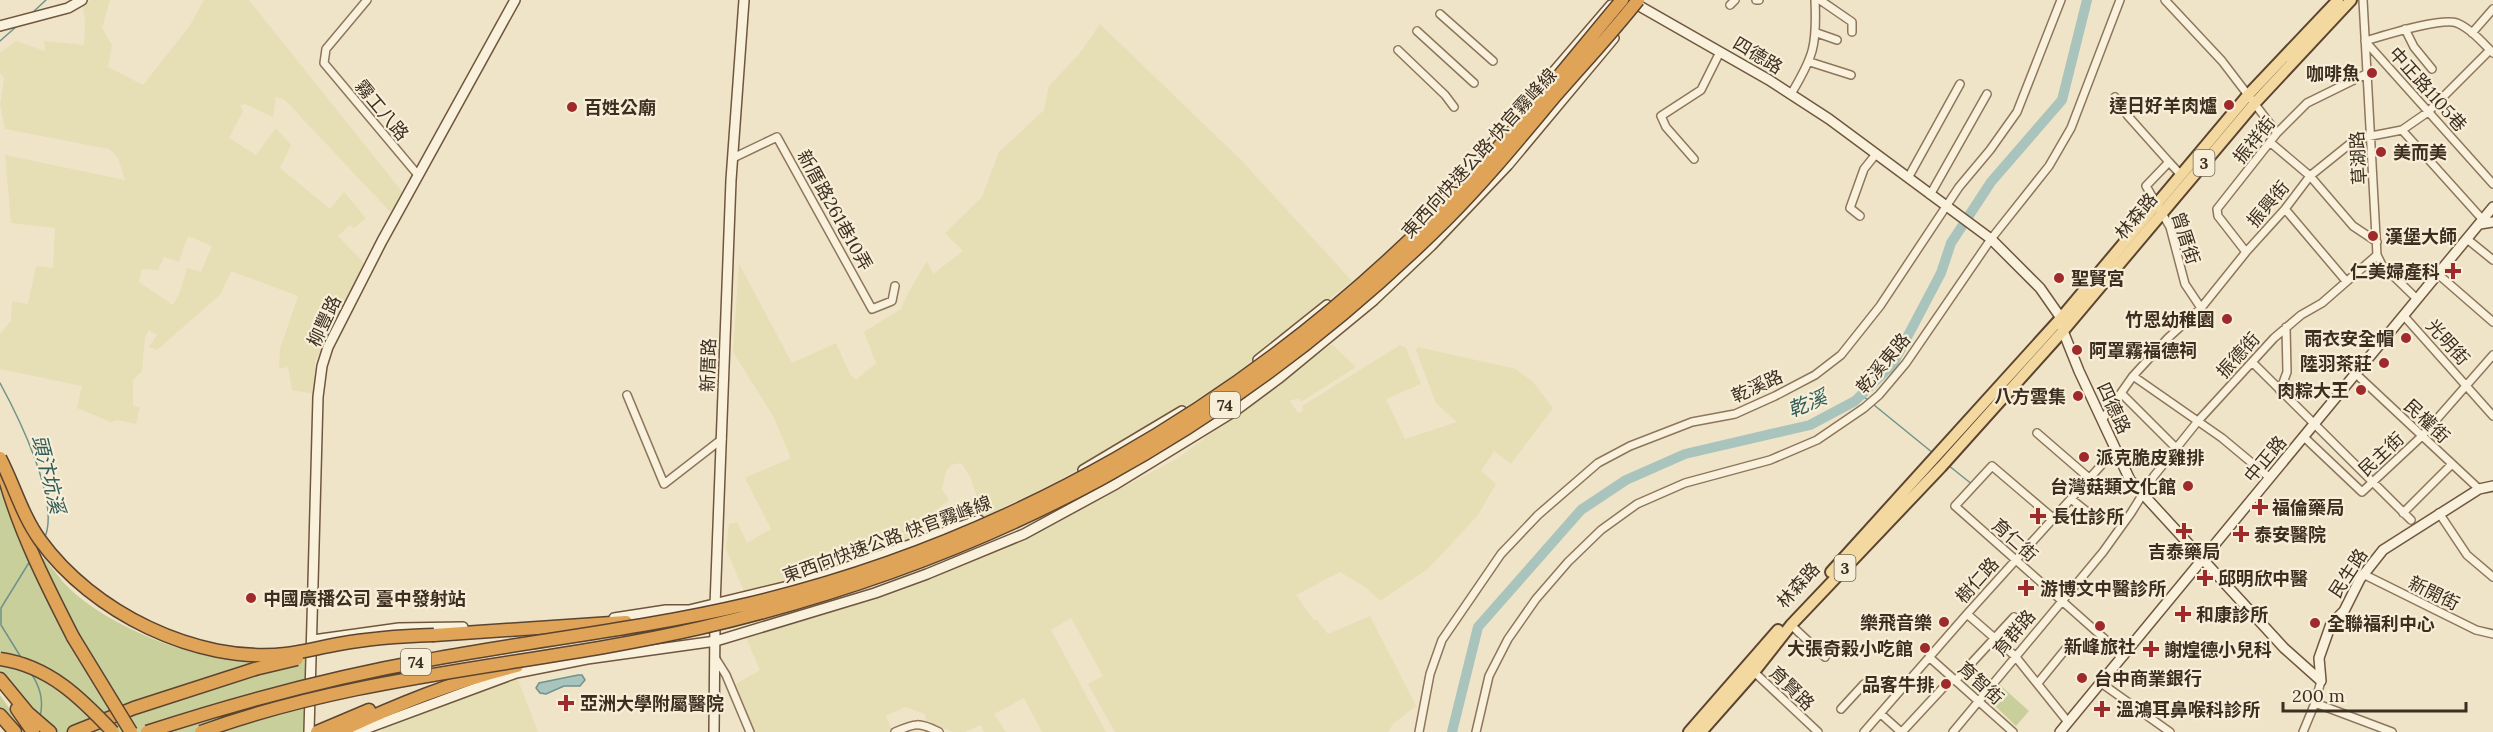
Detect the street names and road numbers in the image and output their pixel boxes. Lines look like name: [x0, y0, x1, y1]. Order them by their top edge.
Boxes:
street label: 四德路: [1729, 31, 1787, 79]
street label: 中正路1105巷: [2384, 42, 2472, 136]
street label: 東西向快速公路 快官霧峰線: [1397, 63, 1561, 243]
street label: 霧工八路: [350, 75, 414, 145]
street label: 振祥街: [2228, 112, 2280, 168]
street label: 草湖路: [2345, 130, 2371, 186]
street label: 新厝路261巷10弄: [792, 146, 878, 274]
road number: 3: [2194, 150, 2214, 176]
street label: 振興街: [2242, 176, 2294, 232]
street label: 林森路: [2110, 188, 2162, 244]
street label: 曾厝街: [2167, 209, 2205, 267]
street label: 柳豐路: [302, 292, 346, 350]
street label: 光明街: [2421, 314, 2475, 370]
street label: 振德街: [2211, 327, 2265, 383]
street label: 乾溪東路: [1851, 328, 1915, 398]
street label: 新厝路: [696, 338, 720, 392]
street label: 乾溪路: [1728, 365, 1786, 407]
street label: 四德路: [2092, 379, 2136, 437]
road number: 74: [1210, 392, 1240, 418]
street label: 民權街: [2399, 394, 2455, 448]
street label: 民主街: [2353, 427, 2409, 481]
street label: 中正路: [2239, 431, 2291, 487]
street label: 東西向快速公路 快官霧峰線: [779, 490, 995, 588]
street label: 育仁街: [1987, 513, 2043, 567]
street label: 民生路: [2324, 544, 2372, 602]
street label: 樹仁路: [1950, 552, 2004, 608]
road number: 3: [1834, 555, 1856, 581]
street label: 林森路: [1771, 557, 1825, 613]
street label: 新開街: [2405, 571, 2463, 615]
street label: 育群路: [1988, 605, 2040, 661]
road number: 74: [401, 649, 431, 675]
street label: 育智街: [1953, 656, 2009, 710]
street label: 育賢路: [1765, 661, 1819, 715]

